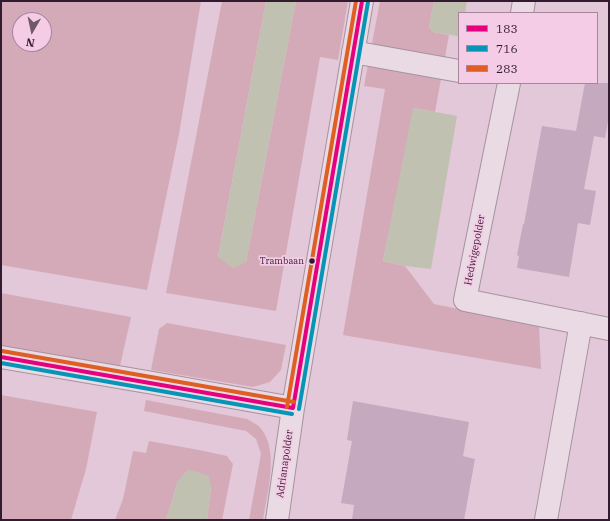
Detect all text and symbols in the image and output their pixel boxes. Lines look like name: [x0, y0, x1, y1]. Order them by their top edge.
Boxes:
north arrow: [12, 12, 52, 52]
legend: [458, 12, 598, 84]
text: 183: [496, 21, 518, 36]
text: N: [25, 35, 36, 50]
text: 716: [496, 41, 518, 56]
text: 283: [496, 61, 518, 76]
street label: Hedwigepolder: [462, 214, 488, 286]
place label: Trambaan: [260, 256, 304, 266]
marker: Trambaan: [307, 256, 317, 266]
street label: Adrianapolder: [274, 429, 296, 499]

